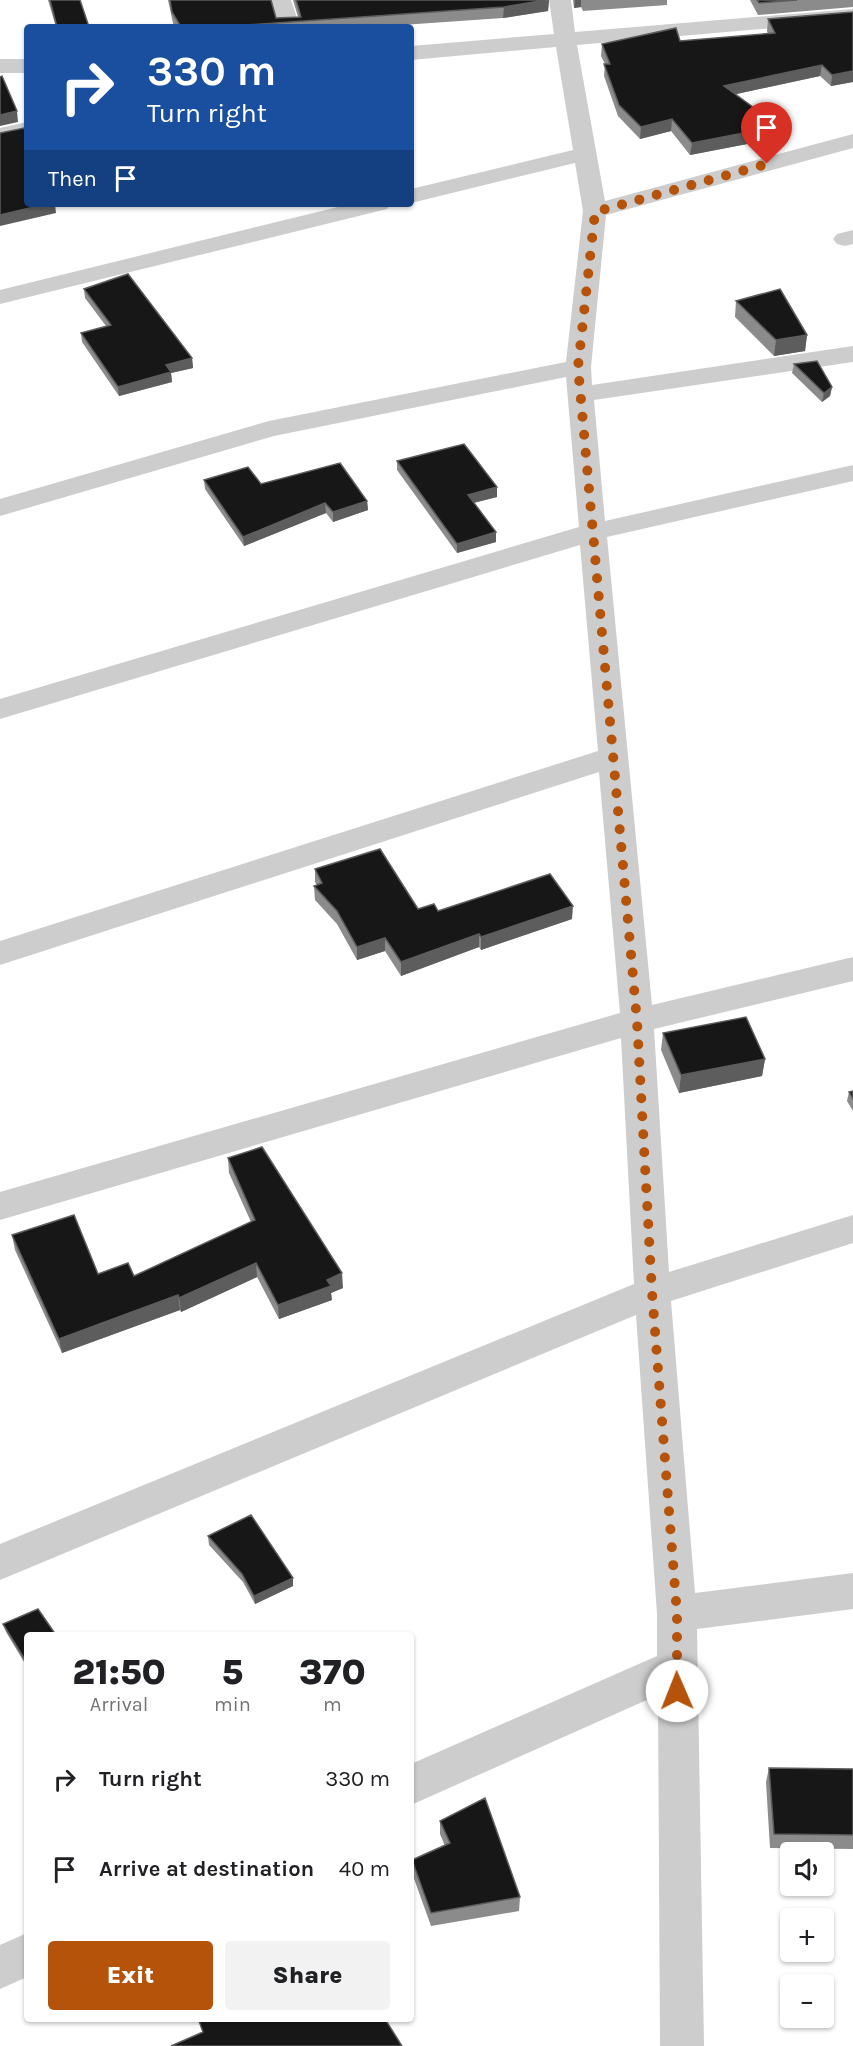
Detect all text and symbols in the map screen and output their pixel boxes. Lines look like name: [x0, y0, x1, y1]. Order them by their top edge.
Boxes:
text: 330 m: [147, 46, 276, 96]
icon: right: [48, 48, 126, 126]
text: Turn right: [147, 97, 267, 129]
pin: [741, 102, 792, 164]
icon: arrive: [750, 111, 783, 144]
icon: arrive: [109, 162, 142, 195]
text: Then: [48, 166, 97, 192]
text: 21:50: [72, 1651, 166, 1693]
text: 5: [222, 1651, 243, 1693]
text: 370: [299, 1651, 366, 1693]
position arrow: [645, 1659, 709, 1723]
text: Arrival: [90, 1693, 148, 1716]
text: min: [214, 1693, 251, 1716]
text: m: [323, 1693, 342, 1716]
icon: right: [48, 1763, 81, 1796]
text: Turn right: [99, 1766, 202, 1792]
text: 330 m: [325, 1766, 390, 1792]
map controls: [780, 1842, 834, 2028]
button: sound: [780, 1842, 834, 1896]
icon: arrive: [48, 1853, 81, 1886]
text: Arrive at destination: [99, 1856, 314, 1882]
text: 40 m: [339, 1856, 390, 1882]
button: +: [780, 1908, 834, 1962]
button: Exit: [48, 1941, 213, 2010]
button: Share: [225, 1941, 390, 2010]
button: −: [780, 1974, 834, 2028]

